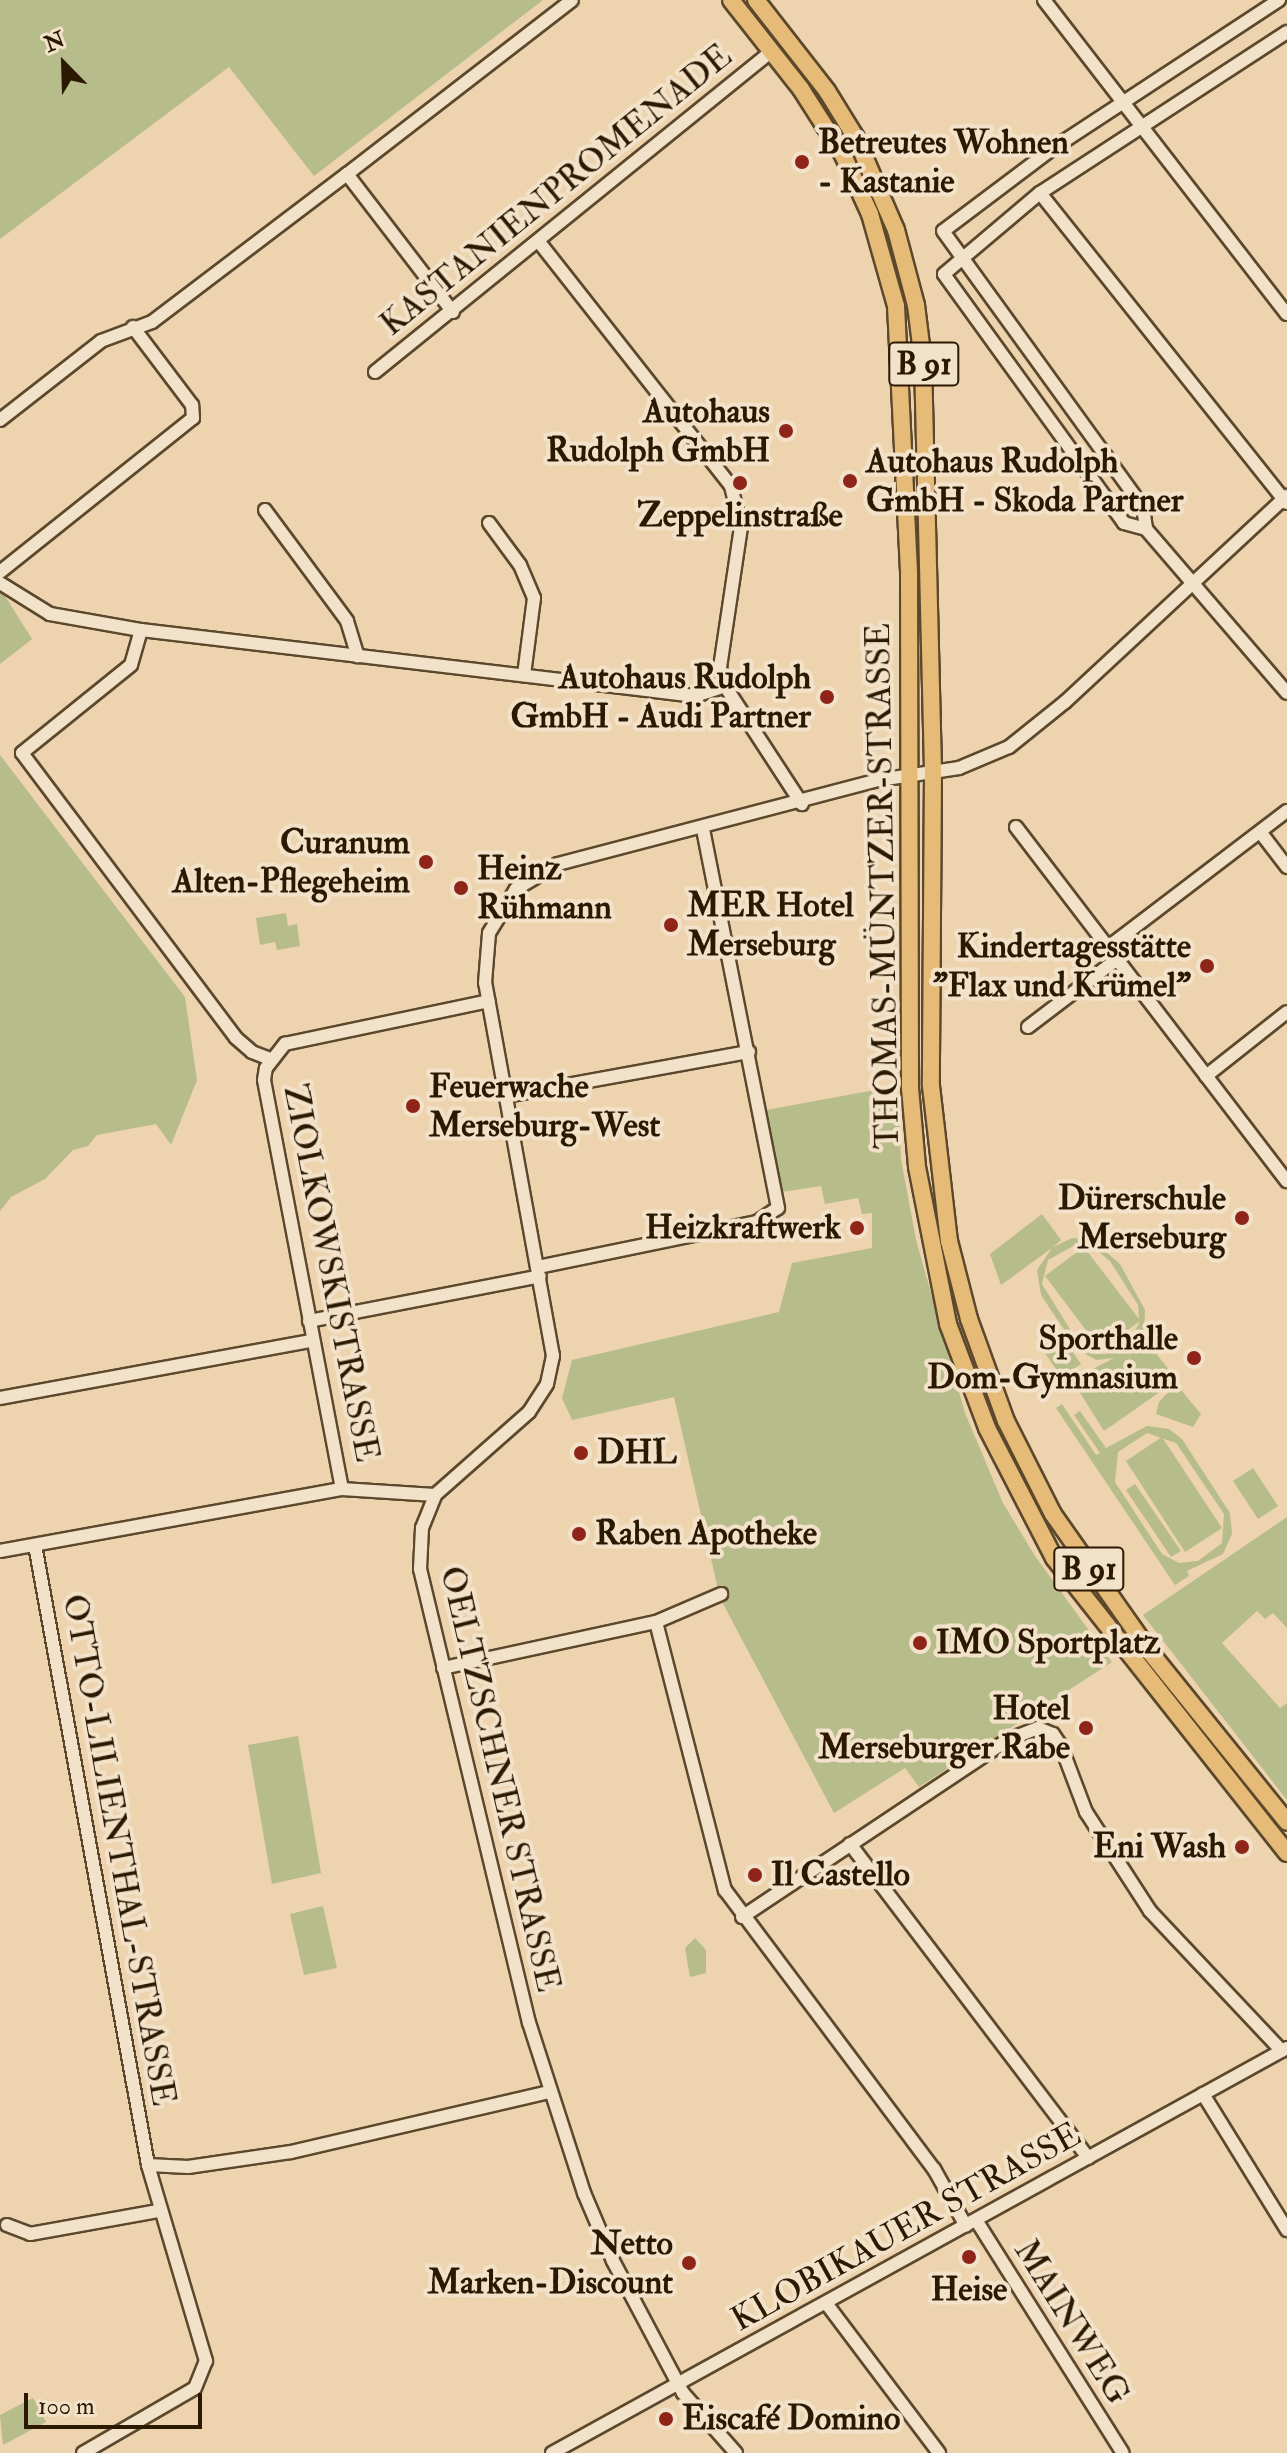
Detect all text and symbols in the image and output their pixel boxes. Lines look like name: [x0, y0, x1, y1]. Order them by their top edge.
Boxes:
north arrow: [24, 24, 104, 104]
text: N: [40, 25, 69, 59]
street label: KASTANIENPROMENADE: [372, 36, 740, 344]
place label: Betreutes Wohnen - Kastanie: [818, 122, 1069, 202]
marker: Betreutes Wohnen - Kastanie: [793, 153, 811, 171]
road number: B 91: [888, 336, 960, 392]
place label: Autohaus Rudolph GmbH: [546, 391, 770, 470]
marker: Autohaus Rudolph GmbH: [777, 422, 795, 440]
place label: Autohaus Rudolph GmbH - Skoda Partner: [866, 441, 1183, 520]
marker: Autohaus Rudolph GmbH - Skoda Partner: [841, 472, 859, 490]
marker: Zeppelinstraße: [731, 474, 749, 492]
place label: Zeppelinstraße: [637, 496, 843, 536]
street label: THOMAS-MÜNTZER-STRASSE: [858, 623, 908, 1149]
place label: Autohaus Rudolph GmbH - Audi Partner: [510, 657, 811, 736]
marker: Autohaus Rudolph GmbH - Audi Partner: [818, 688, 836, 706]
place label: Curanum Alten-Pflegeheim: [173, 822, 410, 902]
place label: Heinz Rühmann: [477, 848, 612, 928]
marker: Curanum Alten-Pflegeheim: [417, 853, 435, 871]
marker: Heinz Rühmann: [452, 879, 470, 897]
place label: MER Hotel Merseburg: [687, 885, 854, 964]
marker: MER Hotel Merseburg: [662, 916, 680, 934]
place label: Kindertagesstätte "Flax und Krümel": [933, 926, 1191, 1006]
marker: Kindertagesstätte "Flax und Krümel": [1198, 957, 1216, 975]
place label: Feuerwache Merseburg-West: [429, 1066, 660, 1146]
street label: ZIOLKOWSKISTRASSE: [274, 1081, 388, 1465]
marker: Feuerwache Merseburg-West: [404, 1097, 422, 1115]
place label: Dürerschule Merseburg: [1058, 1178, 1226, 1258]
place label: Heizkraftwerk: [645, 1208, 841, 1248]
marker: Dürerschule Merseburg: [1233, 1209, 1251, 1227]
marker: Heizkraftwerk: [848, 1219, 866, 1237]
place label: Sporthalle Dom-Gymnasium: [927, 1318, 1178, 1398]
marker: Sporthalle Dom-Gymnasium: [1185, 1349, 1203, 1367]
place label: DHL: [597, 1433, 677, 1473]
marker: DHL: [572, 1444, 590, 1462]
place label: Raben Apotheke: [595, 1514, 817, 1554]
marker: Raben Apotheke: [570, 1525, 588, 1543]
road number: B 91: [1053, 1541, 1125, 1597]
street label: OELTZSCHNER STRASSE: [431, 1562, 569, 1996]
street label: OTTO-LILIENTHAL-STRASSE: [54, 1591, 184, 2109]
place label: IMO Sportplatz: [936, 1623, 1160, 1663]
marker: IMO Sportplatz: [911, 1634, 929, 1652]
place label: Hotel Merseburger Rabe: [818, 1688, 1070, 1768]
marker: Hotel Merseburger Rabe: [1077, 1719, 1095, 1737]
place label: Eni Wash: [1093, 1827, 1226, 1867]
marker: Eni Wash: [1233, 1838, 1251, 1856]
place label: Il Castello: [771, 1855, 910, 1895]
marker: Il Castello: [746, 1866, 764, 1884]
street label: KLOBIKAUER STRASSE: [724, 2114, 1088, 2340]
place label: Netto Marken-Discount: [428, 2223, 673, 2302]
street label: MAINWEG: [1005, 2232, 1139, 2412]
marker: Heise: [960, 2248, 978, 2266]
marker: Netto Marken-Discount: [680, 2254, 698, 2272]
place label: Heise: [931, 2270, 1007, 2310]
scale bar: [28, 2377, 206, 2427]
text: 100 m: [38, 2391, 95, 2422]
place label: Eiscafé Domino: [682, 2399, 900, 2439]
marker: Eiscafé Domino: [657, 2410, 675, 2428]

